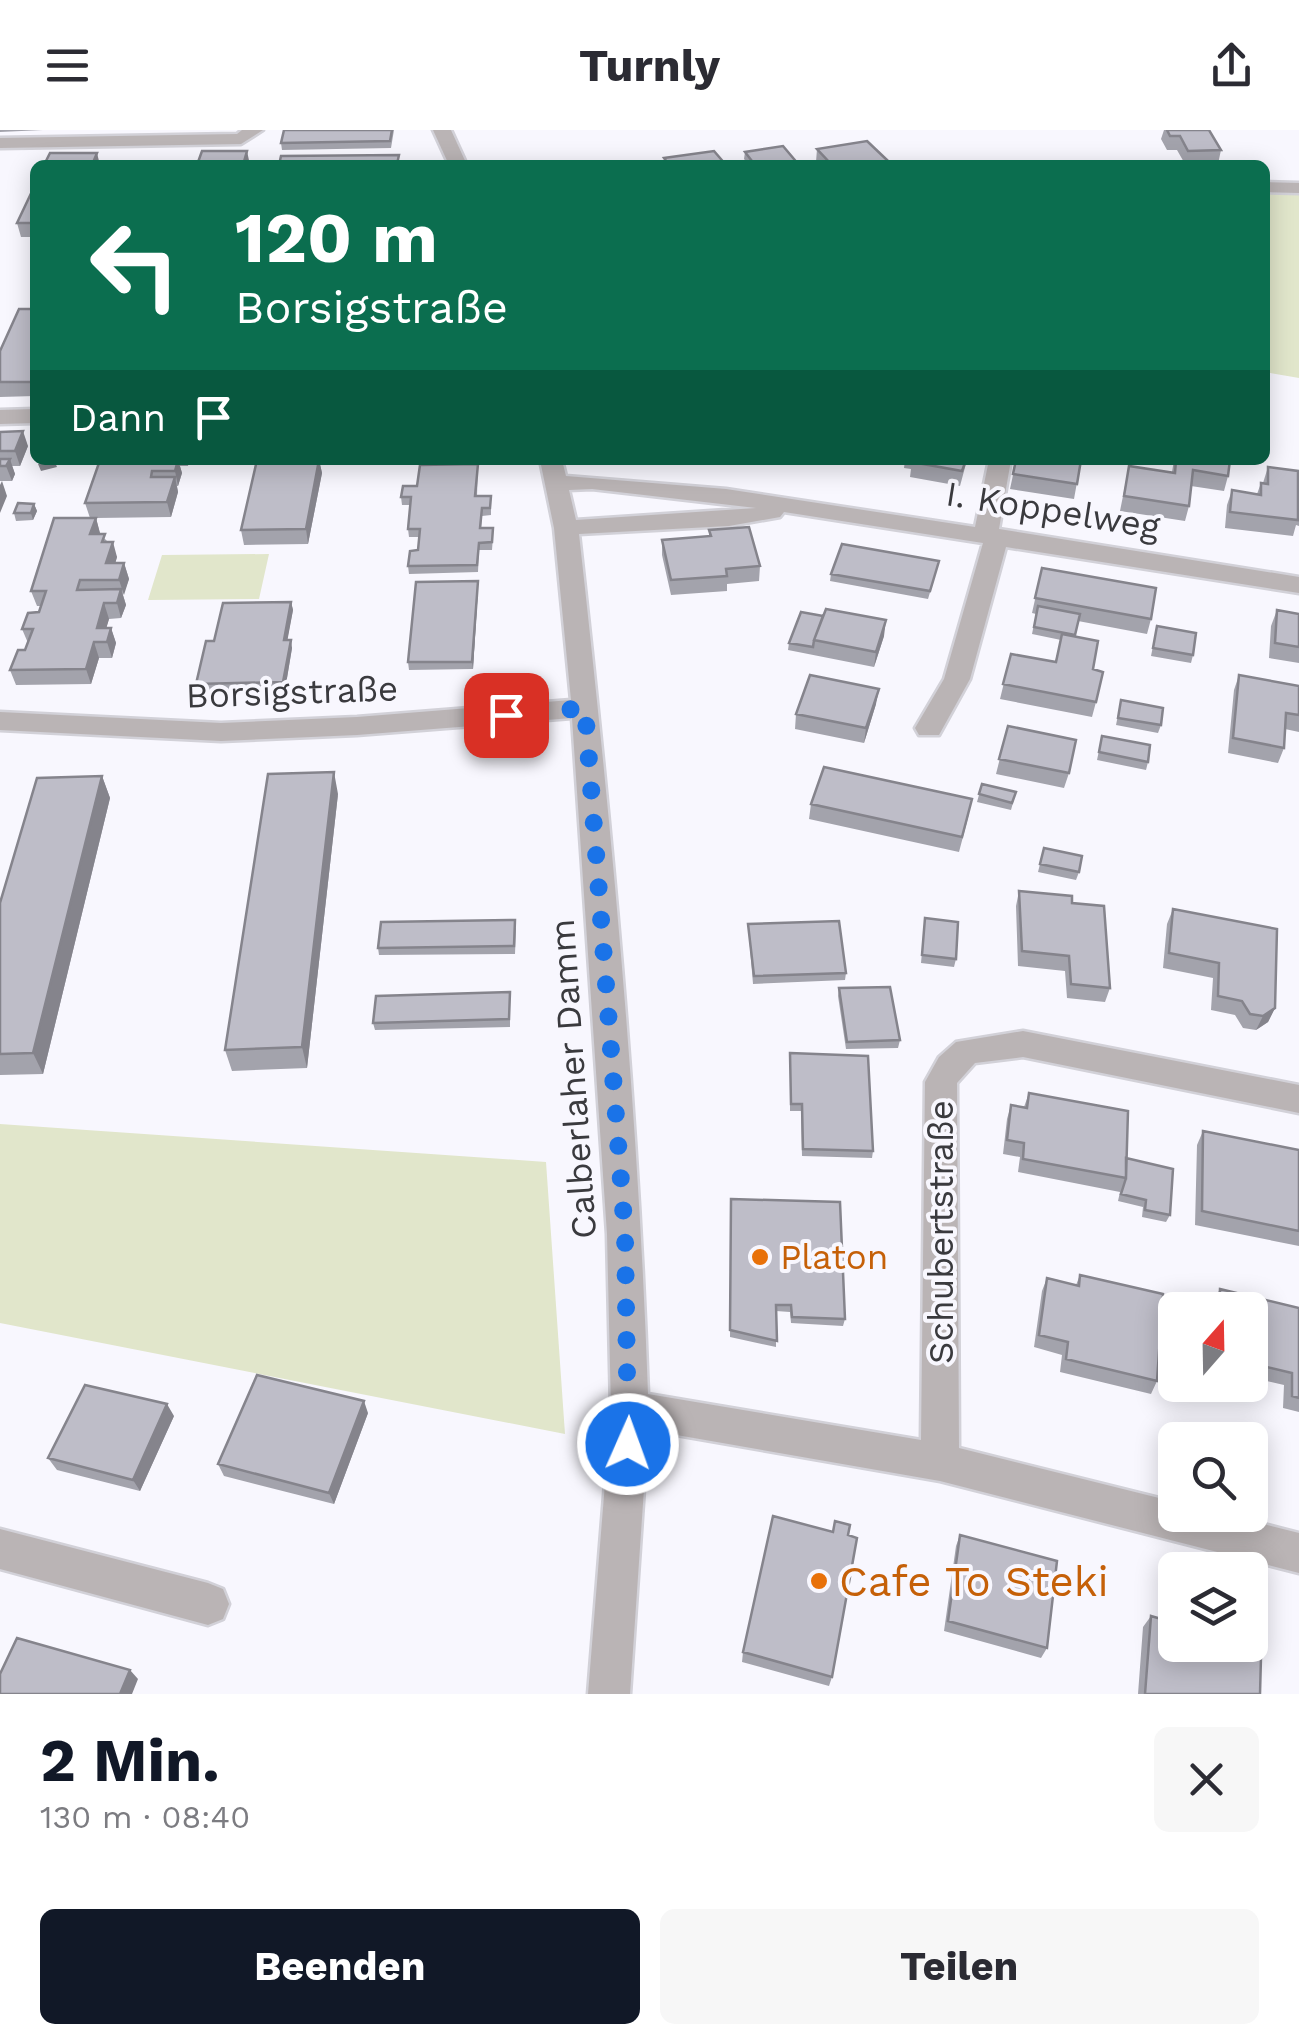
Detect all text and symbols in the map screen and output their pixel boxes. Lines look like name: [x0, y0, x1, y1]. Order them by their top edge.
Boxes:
icon: menu: [40, 38, 95, 93]
icon: share: [1204, 38, 1259, 93]
text: Turnly: [579, 39, 720, 92]
text: 120 m: [235, 197, 438, 279]
icon: left: [70, 200, 200, 330]
text: Borsigstraße: [235, 281, 508, 334]
icon: arrive: [186, 390, 241, 445]
text: Dann: [70, 396, 166, 440]
street label: I. Koppelweg: [943, 472, 1163, 548]
street label: Borsigstraße: [185, 667, 399, 717]
pin: [464, 673, 549, 758]
icon: arrive: [479, 688, 534, 743]
street label: Calberlaher Damm: [541, 918, 605, 1240]
street label: Schubertstraße: [920, 1100, 962, 1364]
place label: Platon: [780, 1236, 889, 1278]
marker: Platon: [749, 1246, 771, 1268]
north arrow: [1158, 1292, 1268, 1402]
map controls: [1158, 1292, 1268, 1662]
position arrow: [576, 1392, 680, 1496]
button: search: [1158, 1422, 1268, 1532]
button: layers: [1158, 1552, 1268, 1662]
place label: Cafe To Steki: [839, 1557, 1109, 1606]
marker: Cafe To Steki: [808, 1570, 830, 1592]
text: 2 Min.: [40, 1725, 220, 1796]
button: close: [1154, 1727, 1259, 1832]
text: 130 m · 08:40: [40, 1798, 250, 1836]
button: Beenden: [40, 1909, 640, 2024]
button: Teilen: [660, 1909, 1259, 2024]

